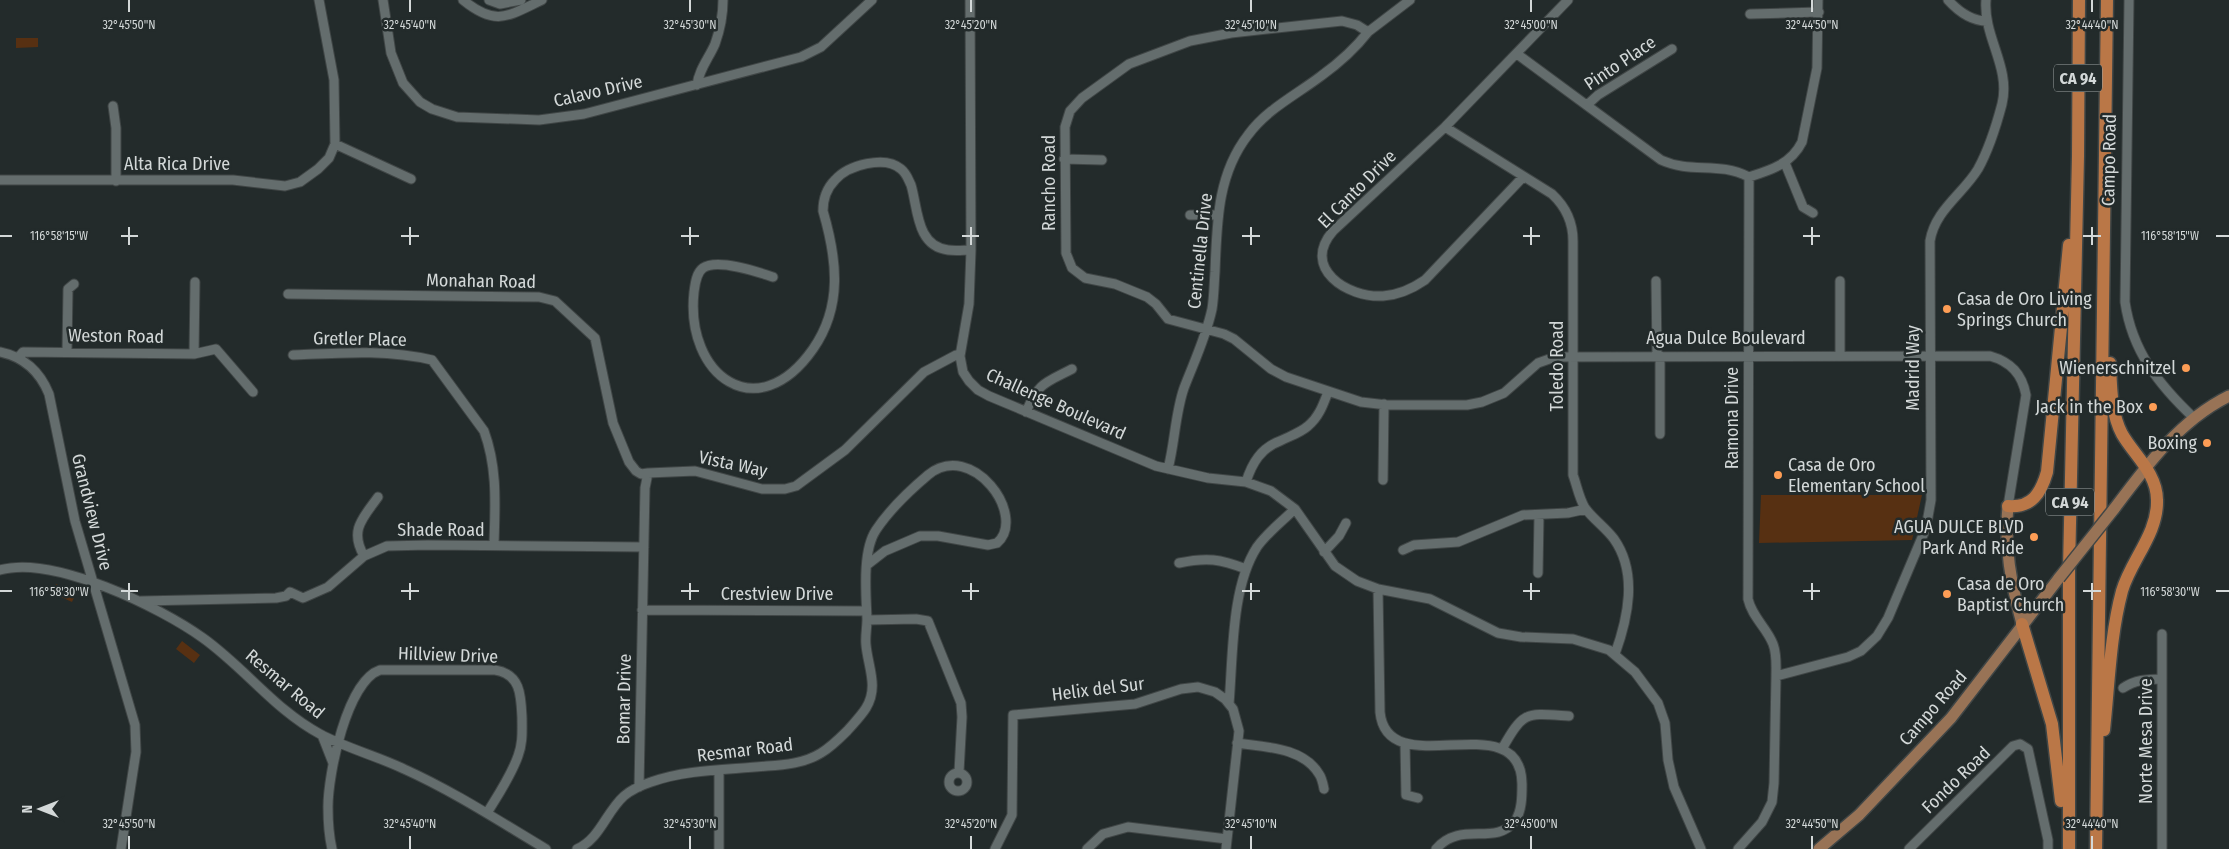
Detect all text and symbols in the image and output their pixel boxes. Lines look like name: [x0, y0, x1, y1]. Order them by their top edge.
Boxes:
text: 32°45'50"N: [103, 18, 155, 32]
text: 32°45'40"N: [384, 18, 436, 32]
text: 32°45'30"N: [664, 18, 716, 32]
text: 32°45'20"N: [945, 18, 997, 32]
text: 32°45'10"N: [1225, 18, 1277, 32]
text: 32°45'00"N: [1504, 18, 1558, 32]
text: 32°44'50"N: [1785, 18, 1839, 32]
text: 32°44'40"N: [2066, 18, 2118, 32]
street label: Pinto Place: [1580, 31, 1660, 95]
road number: CA 94: [2054, 64, 2102, 92]
street label: Calavo Drive: [551, 70, 645, 112]
street label: Campo Road: [2097, 114, 2121, 206]
street label: Rancho Road: [1038, 135, 1060, 231]
street label: El Canto Drive: [1313, 145, 1401, 233]
street label: Alta Rica Drive: [124, 153, 230, 175]
street label: Centinella Drive: [1183, 192, 1217, 310]
text: 116°58'15"W: [30, 229, 88, 243]
text: 116°58'15"W: [2141, 229, 2199, 243]
street label: Monahan Road: [426, 269, 536, 293]
place label: Casa de Oro Living Springs Church: [1957, 288, 2092, 331]
marker: Casa de Oro Living Springs Church: [1941, 303, 1953, 315]
street label: Toledo Road: [1546, 320, 1568, 412]
street label: Weston Road: [68, 324, 164, 348]
street label: Madrid Way: [1902, 325, 1924, 411]
street label: Gretler Place: [313, 327, 407, 351]
street label: Agua Dulce Boulevard: [1646, 327, 1806, 349]
place label: Wienerschnitzel: [2059, 357, 2176, 379]
marker: Wienerschnitzel: [2180, 362, 2192, 374]
street label: Challenge Boulevard: [983, 363, 1129, 445]
street label: Ramona Drive: [1721, 367, 1743, 469]
place label: Jack in the Box: [2035, 396, 2143, 418]
marker: Jack in the Box: [2147, 401, 2159, 413]
place label: Boxing: [2147, 432, 2198, 454]
marker: Boxing: [2201, 437, 2213, 449]
street label: Vista Way: [697, 446, 769, 482]
street label: Grandview Drive: [67, 451, 117, 573]
place label: Casa de Oro Elementary School: [1788, 454, 1925, 497]
marker: Casa de Oro Elementary School: [1772, 469, 1784, 481]
road number: CA 94: [2046, 488, 2094, 516]
place label: AGUA DULCE BLVD Park And Ride: [1894, 516, 2024, 559]
street label: Shade Road: [397, 519, 485, 541]
marker: AGUA DULCE BLVD Park And Ride: [2028, 531, 2040, 543]
place label: Casa de Oro Baptist Church: [1957, 573, 2064, 616]
street label: Crestview Drive: [721, 583, 833, 605]
text: 116°58'30"W: [29, 585, 89, 599]
text: 116°58'30"W: [2140, 585, 2200, 599]
marker: Casa de Oro Baptist Church: [1941, 588, 1953, 600]
street label: Hillview Drive: [397, 642, 499, 668]
street label: Resmar Road: [241, 645, 329, 723]
street label: Bomar Drive: [612, 653, 636, 744]
street label: Campo Road: [1894, 666, 1972, 750]
street label: Helix del Sur: [1050, 672, 1146, 706]
street label: Norte Mesa Drive: [2135, 678, 2157, 804]
street label: Resmar Road: [696, 733, 794, 767]
street label: Fondo Road: [1917, 742, 1995, 818]
north arrow: [15, 784, 65, 834]
text: N: [19, 805, 36, 813]
text: 32°45'50"N: [103, 817, 155, 831]
text: 32°45'40"N: [384, 817, 436, 831]
text: 32°45'30"N: [664, 817, 716, 831]
text: 32°45'20"N: [945, 817, 997, 831]
text: 32°45'10"N: [1225, 817, 1277, 831]
text: 32°45'00"N: [1504, 817, 1558, 831]
text: 32°44'50"N: [1785, 817, 1839, 831]
text: 32°44'40"N: [2066, 817, 2118, 831]

